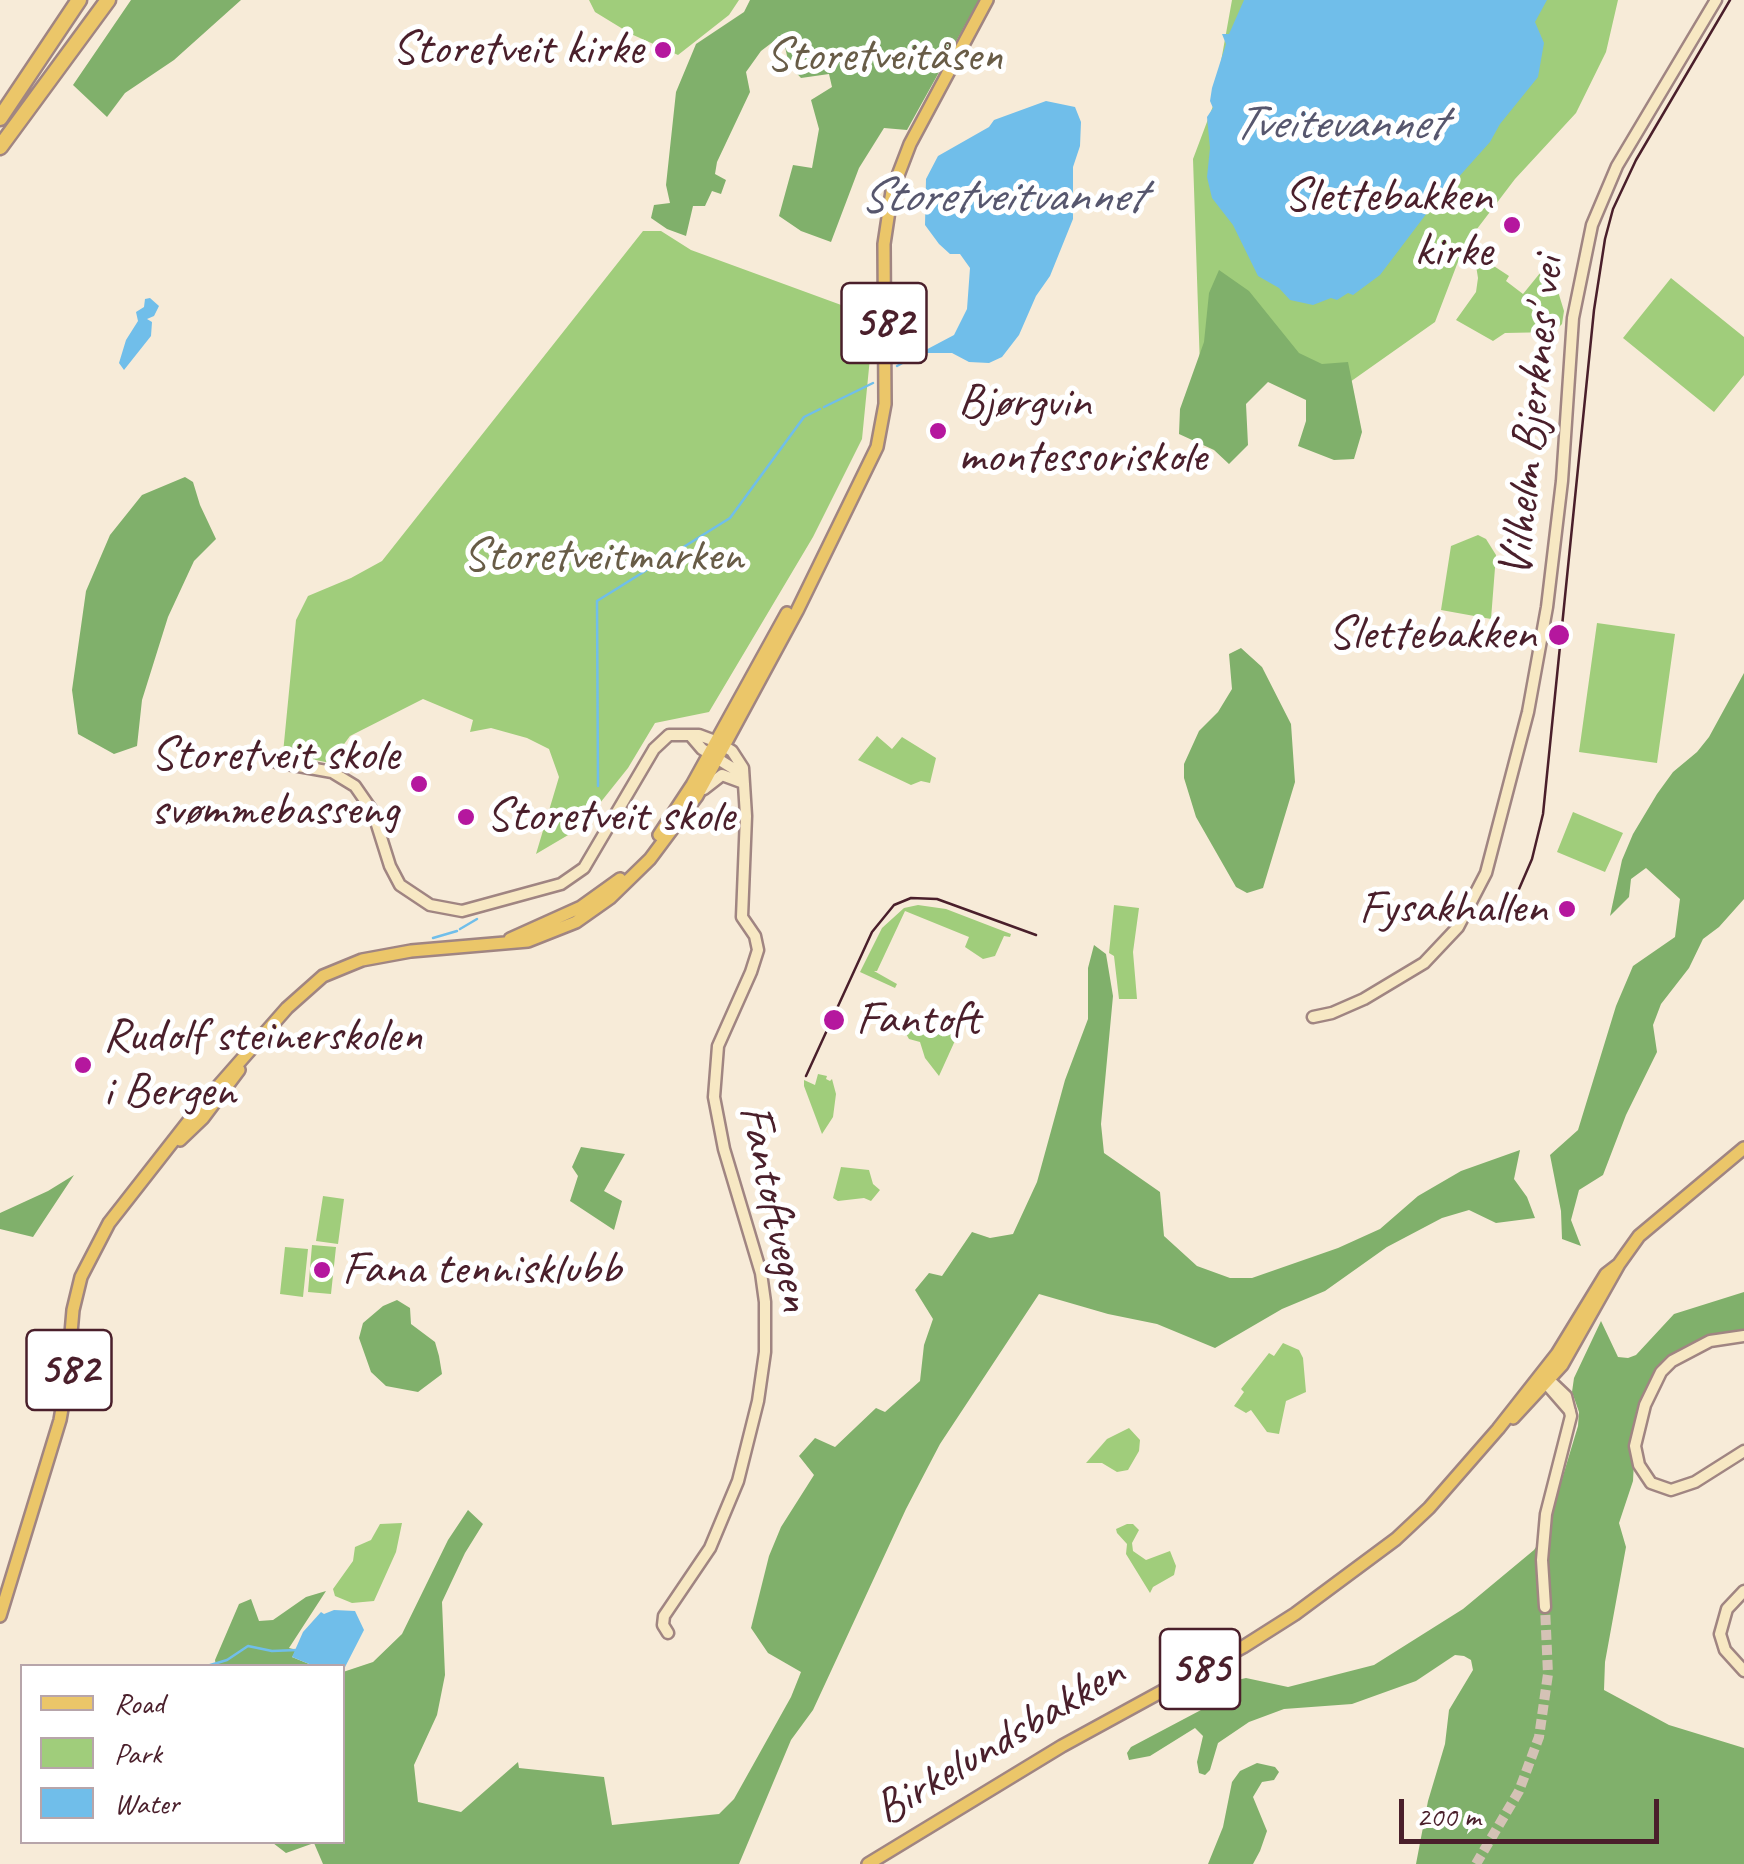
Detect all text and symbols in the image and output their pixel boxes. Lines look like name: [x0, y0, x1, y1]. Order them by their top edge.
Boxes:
place label: Storetveit kirke: [392, 21, 643, 79]
park label: Storetveitåsen: [766, 28, 1002, 86]
marker: Storetveit kirke: [652, 39, 674, 61]
water label: Tveitevannet: [1233, 95, 1443, 155]
water label: Storetveitvannet: [859, 168, 1143, 228]
place label: Slettebakken kirke: [1284, 168, 1492, 281]
marker: Slettebakken kirke: [1501, 214, 1523, 236]
street label: Vilhelm Bjerknes' vei: [1488, 254, 1578, 580]
road number: 582: [842, 283, 926, 363]
place label: Bjørgvin montessoriskole: [958, 374, 1206, 487]
marker: Bjørgvin montessoriskole: [927, 420, 949, 442]
park label: Storetveitmarken: [463, 528, 743, 586]
place label: Slettebakken: [1328, 606, 1536, 664]
marker: Slettebakken: [1546, 622, 1572, 648]
place label: Storetveit skole svømmebasseng: [151, 727, 399, 840]
marker: Storetveit skole svømmebasseng: [408, 773, 430, 795]
place label: Storetveit skole: [486, 788, 734, 846]
marker: Storetveit skole: [455, 806, 477, 828]
place label: Fysakhallen: [1359, 880, 1547, 938]
marker: Fysakhallen: [1556, 898, 1578, 920]
place label: Fantoft: [856, 991, 980, 1049]
marker: Fantoft: [821, 1007, 847, 1033]
place label: Rudolf steinerskolen i Bergen: [103, 1008, 422, 1121]
marker: Rudolf steinerskolen i Bergen: [72, 1054, 94, 1076]
street label: Fantoftvegen: [724, 1100, 824, 1316]
place label: Fana tennisklubb: [342, 1241, 621, 1299]
marker: Fana tennisklubb: [311, 1259, 333, 1281]
road number: 582: [27, 1330, 112, 1410]
road number: 585: [1160, 1629, 1240, 1709]
street label: Birkelundsbakken: [865, 1645, 1135, 1839]
legend: [20, 1664, 345, 1844]
text: Road: [114, 1684, 164, 1722]
text: Park: [114, 1734, 162, 1772]
scale bar: [1404, 1779, 1664, 1841]
text: Water: [114, 1784, 179, 1822]
text: 200 m: [1416, 1797, 1481, 1835]

